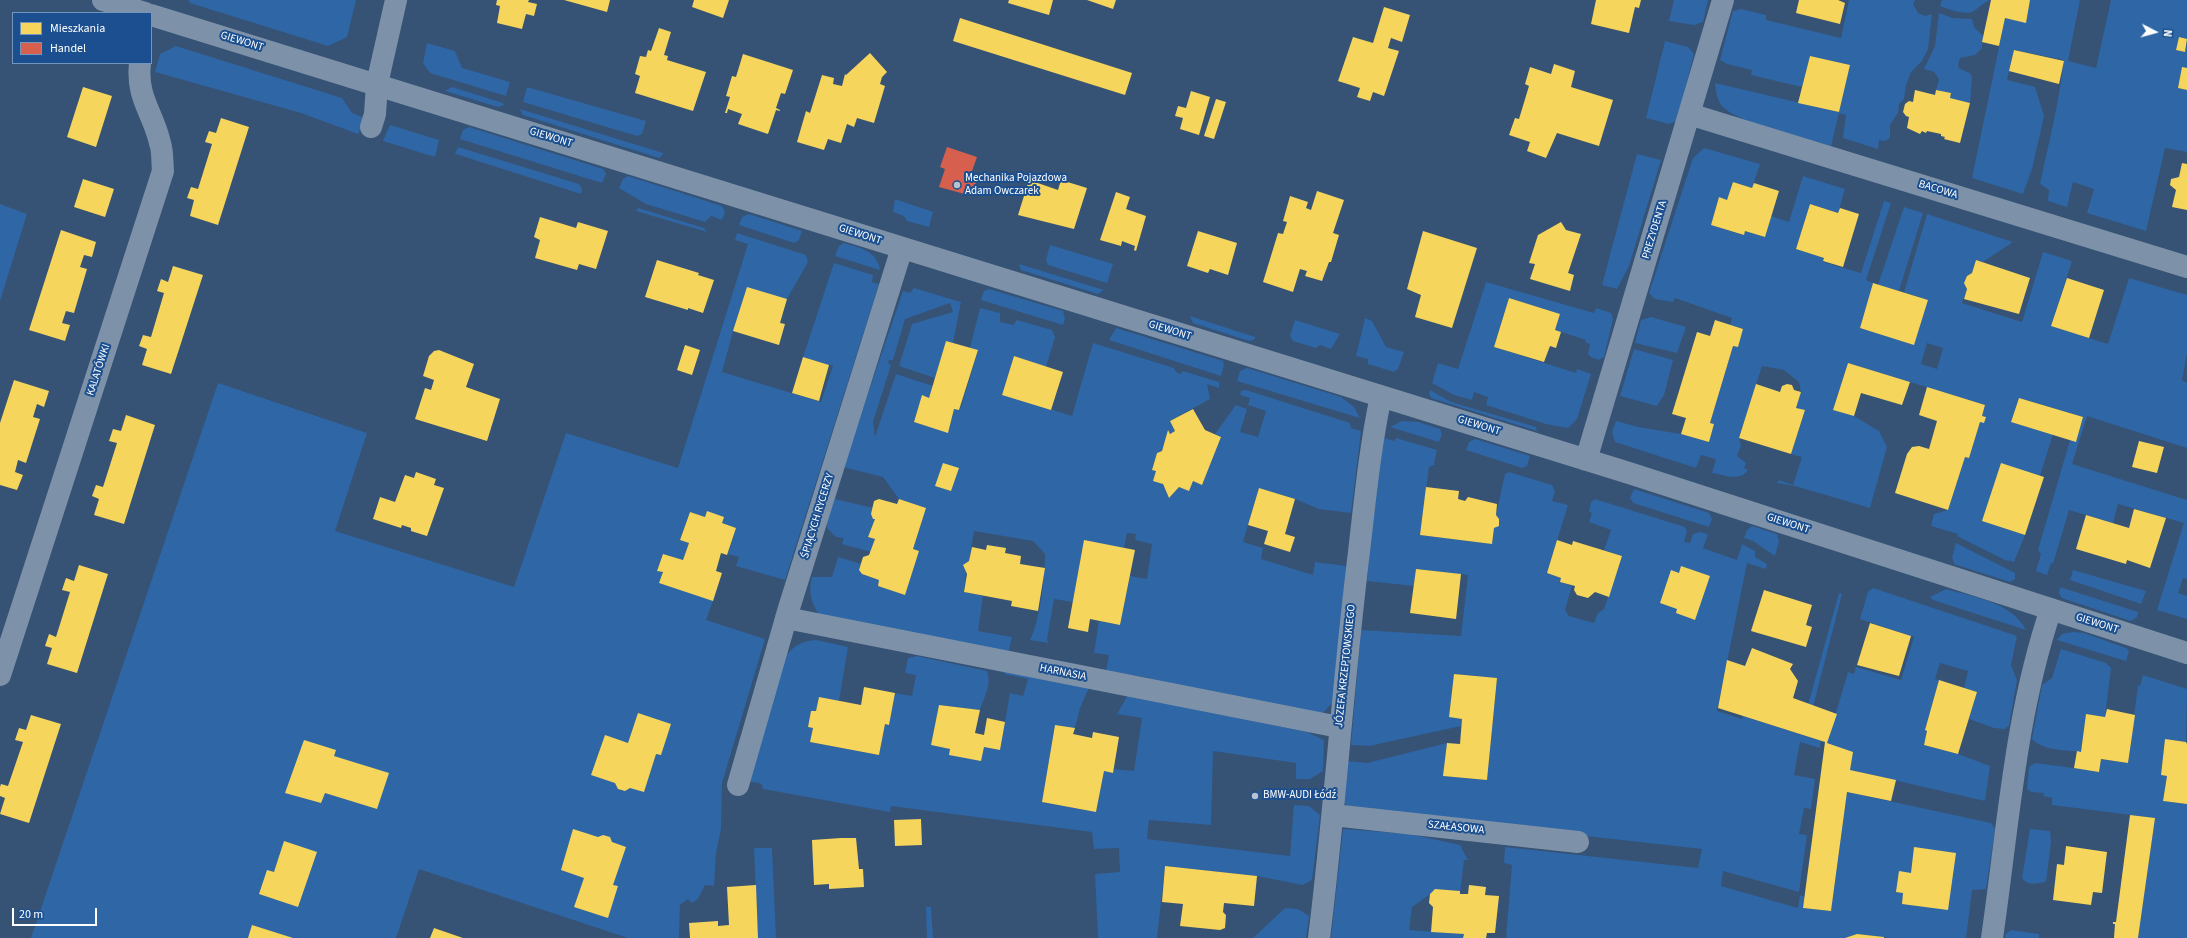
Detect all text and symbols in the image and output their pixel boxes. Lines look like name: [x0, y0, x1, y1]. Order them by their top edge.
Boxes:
legend: [12, 12, 152, 64]
north arrow: [2135, 12, 2175, 52]
text: Mieszkania: [50, 20, 105, 37]
street label: GIEWONT: [219, 29, 265, 55]
text: N: [2160, 29, 2175, 38]
text: Handel: [50, 40, 86, 57]
street label: GIEWONT: [528, 125, 574, 151]
place label: Mechanika Pojazdowa Adam Owczarek: [965, 172, 1067, 198]
street label: BACOWA: [1917, 178, 1959, 202]
marker: Mechanika Pojazdowa Adam Owczarek: [952, 180, 962, 190]
street label: PREZYDENTA: [1640, 199, 1670, 261]
street label: GIEWONT: [837, 222, 883, 248]
street label: GIEWONT: [1147, 318, 1193, 344]
street label: KALATÓWKI: [84, 342, 114, 398]
street label: GIEWONT: [1456, 413, 1502, 439]
street label: ŚPIĄCYCH RYCERZY: [799, 472, 837, 560]
street label: GIEWONT: [1765, 511, 1811, 537]
street label: JÓZEFA KRZEPTOWSKIEGO: [1333, 604, 1359, 728]
street label: GIEWONT: [2074, 611, 2120, 637]
street label: HARNASIA: [1039, 662, 1087, 684]
place label: BMW-AUDI Łódź: [1263, 789, 1336, 803]
marker: BMW-AUDI Łódź: [1250, 791, 1260, 801]
street label: SZAŁASOWA: [1427, 818, 1485, 838]
scale bar: [14, 900, 99, 926]
text: 20 m: [19, 906, 43, 923]

